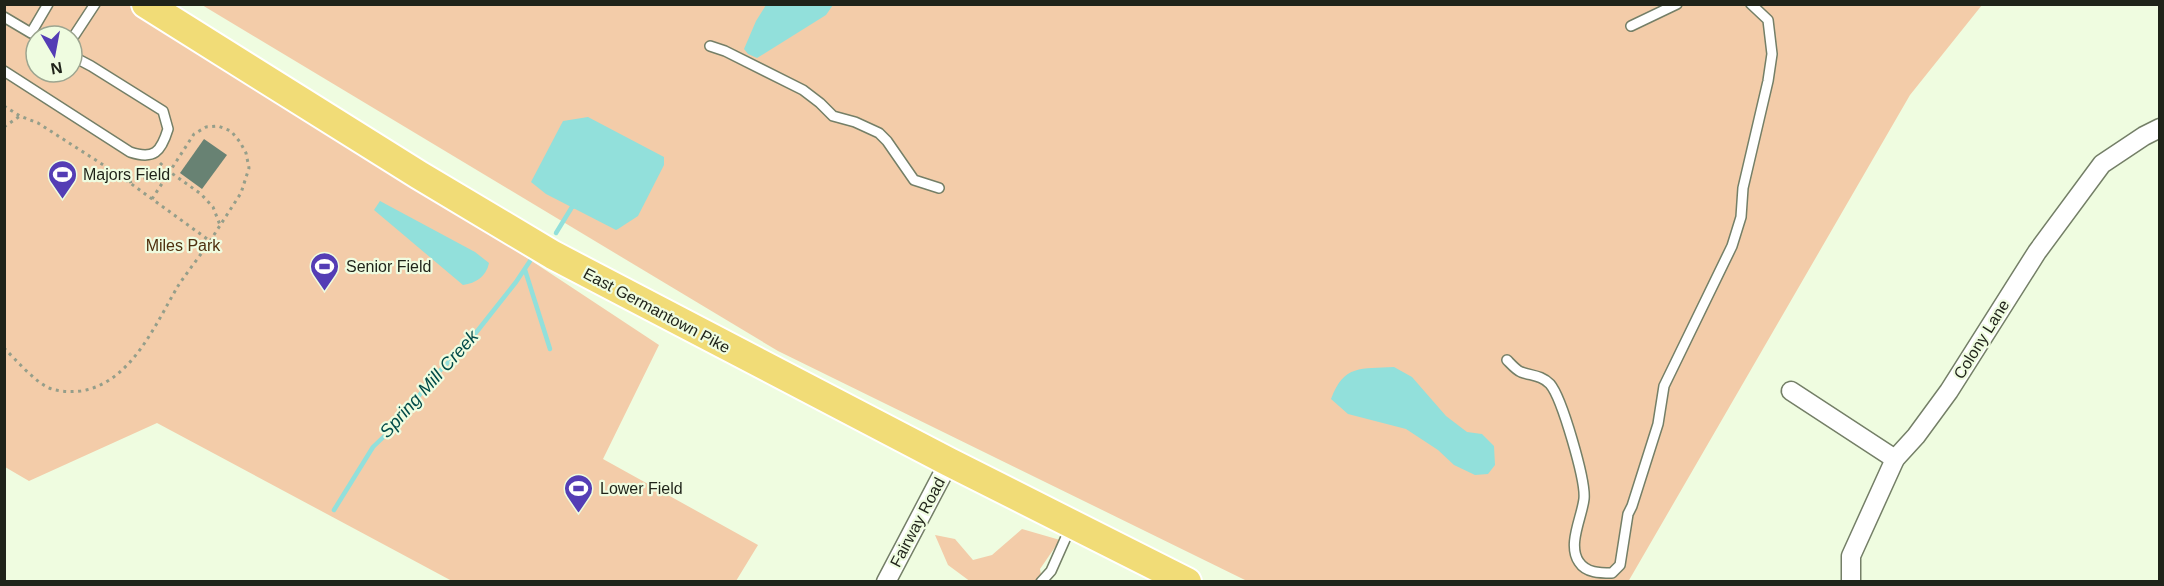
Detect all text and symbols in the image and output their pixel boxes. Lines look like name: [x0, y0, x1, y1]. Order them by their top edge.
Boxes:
north arrow: [24, 24, 84, 84]
text: N: [49, 59, 64, 78]
sports icon: Majors Field: [46, 158, 78, 200]
place label: Majors Field: [83, 166, 170, 183]
park label: Miles Park: [146, 237, 221, 254]
sports icon: Senior Field: [309, 250, 341, 292]
place label: Senior Field: [346, 258, 431, 275]
street label: East Germantown Pike: [581, 265, 733, 356]
street label: Colony Lane: [1950, 297, 2012, 382]
water label: Spring Mill Creek: [376, 326, 483, 442]
sports icon: Lower Field: [563, 472, 595, 514]
street label: Fairway Road: [887, 475, 948, 570]
place label: Lower Field: [600, 480, 683, 497]

